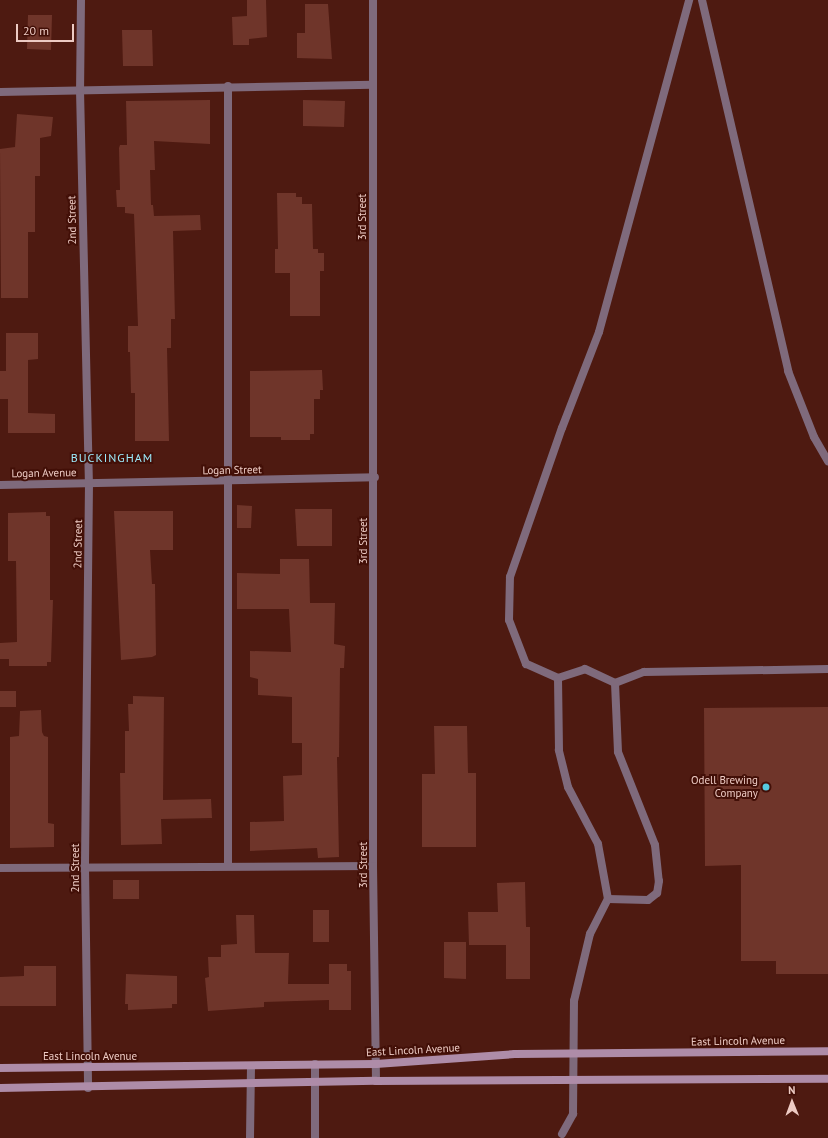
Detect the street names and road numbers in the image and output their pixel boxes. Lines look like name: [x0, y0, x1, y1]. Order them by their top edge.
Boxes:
street label: 3rd Street: [355, 194, 369, 240]
street label: 2nd Street: [65, 195, 79, 245]
street label: Logan Street: [202, 463, 262, 477]
street label: Logan Avenue: [11, 466, 77, 480]
street label: 3rd Street: [356, 518, 370, 564]
street label: 2nd Street: [71, 519, 85, 569]
street label: 3rd Street: [356, 842, 370, 888]
street label: 2nd Street: [68, 844, 82, 892]
street label: East Lincoln Avenue: [691, 1034, 785, 1048]
street label: East Lincoln Avenue: [366, 1041, 460, 1059]
street label: East Lincoln Avenue: [43, 1049, 137, 1063]

